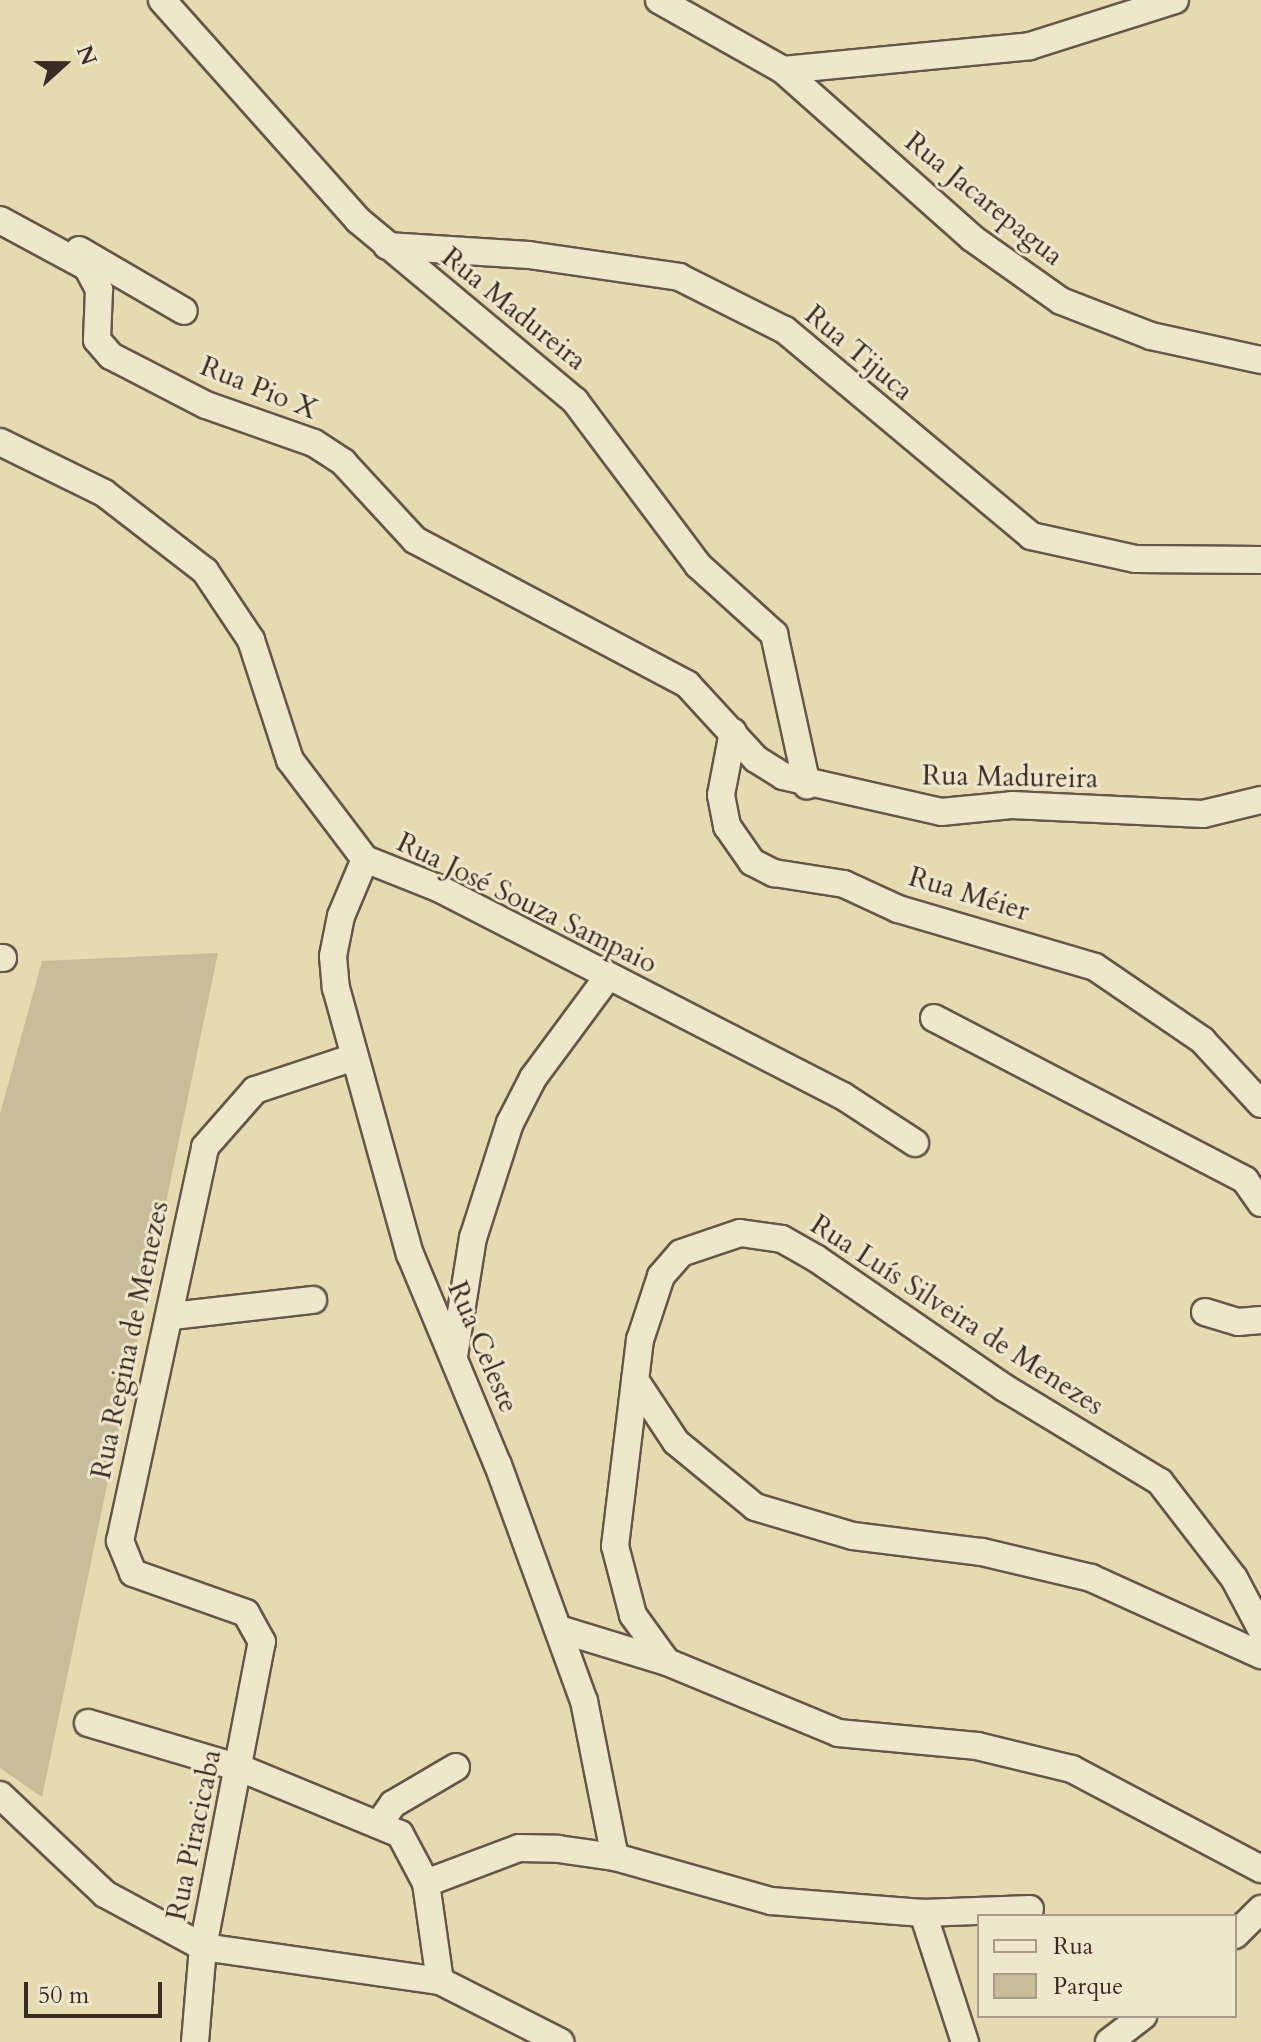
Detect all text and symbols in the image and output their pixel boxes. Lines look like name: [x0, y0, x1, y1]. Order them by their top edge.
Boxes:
north arrow: [24, 24, 104, 104]
text: N: [69, 41, 104, 70]
street label: Rua Jacarepagua: [898, 125, 1070, 273]
street label: Rua Madureira: [435, 240, 593, 378]
street label: Rua Tijuca: [798, 298, 920, 408]
street label: Rua Pio X: [195, 349, 323, 427]
street label: Rua Madureira: [922, 759, 1098, 795]
street label: Rua José Souza Sampaio: [392, 825, 662, 981]
street label: Rua Méier: [905, 860, 1033, 928]
street label: Rua Regina de Menezes: [84, 1198, 176, 1482]
street label: Rua Luís Silveira de Menezes: [804, 1208, 1110, 1422]
street label: Rua Celeste: [440, 1276, 526, 1418]
street label: Rua Piracicaba: [160, 1747, 228, 1923]
legend: [977, 1914, 1237, 2018]
text: Rua: [1053, 1930, 1093, 1963]
scale bar: [28, 1966, 166, 2016]
text: Parque: [1053, 1970, 1123, 2003]
text: 50 m: [38, 1979, 89, 2012]

